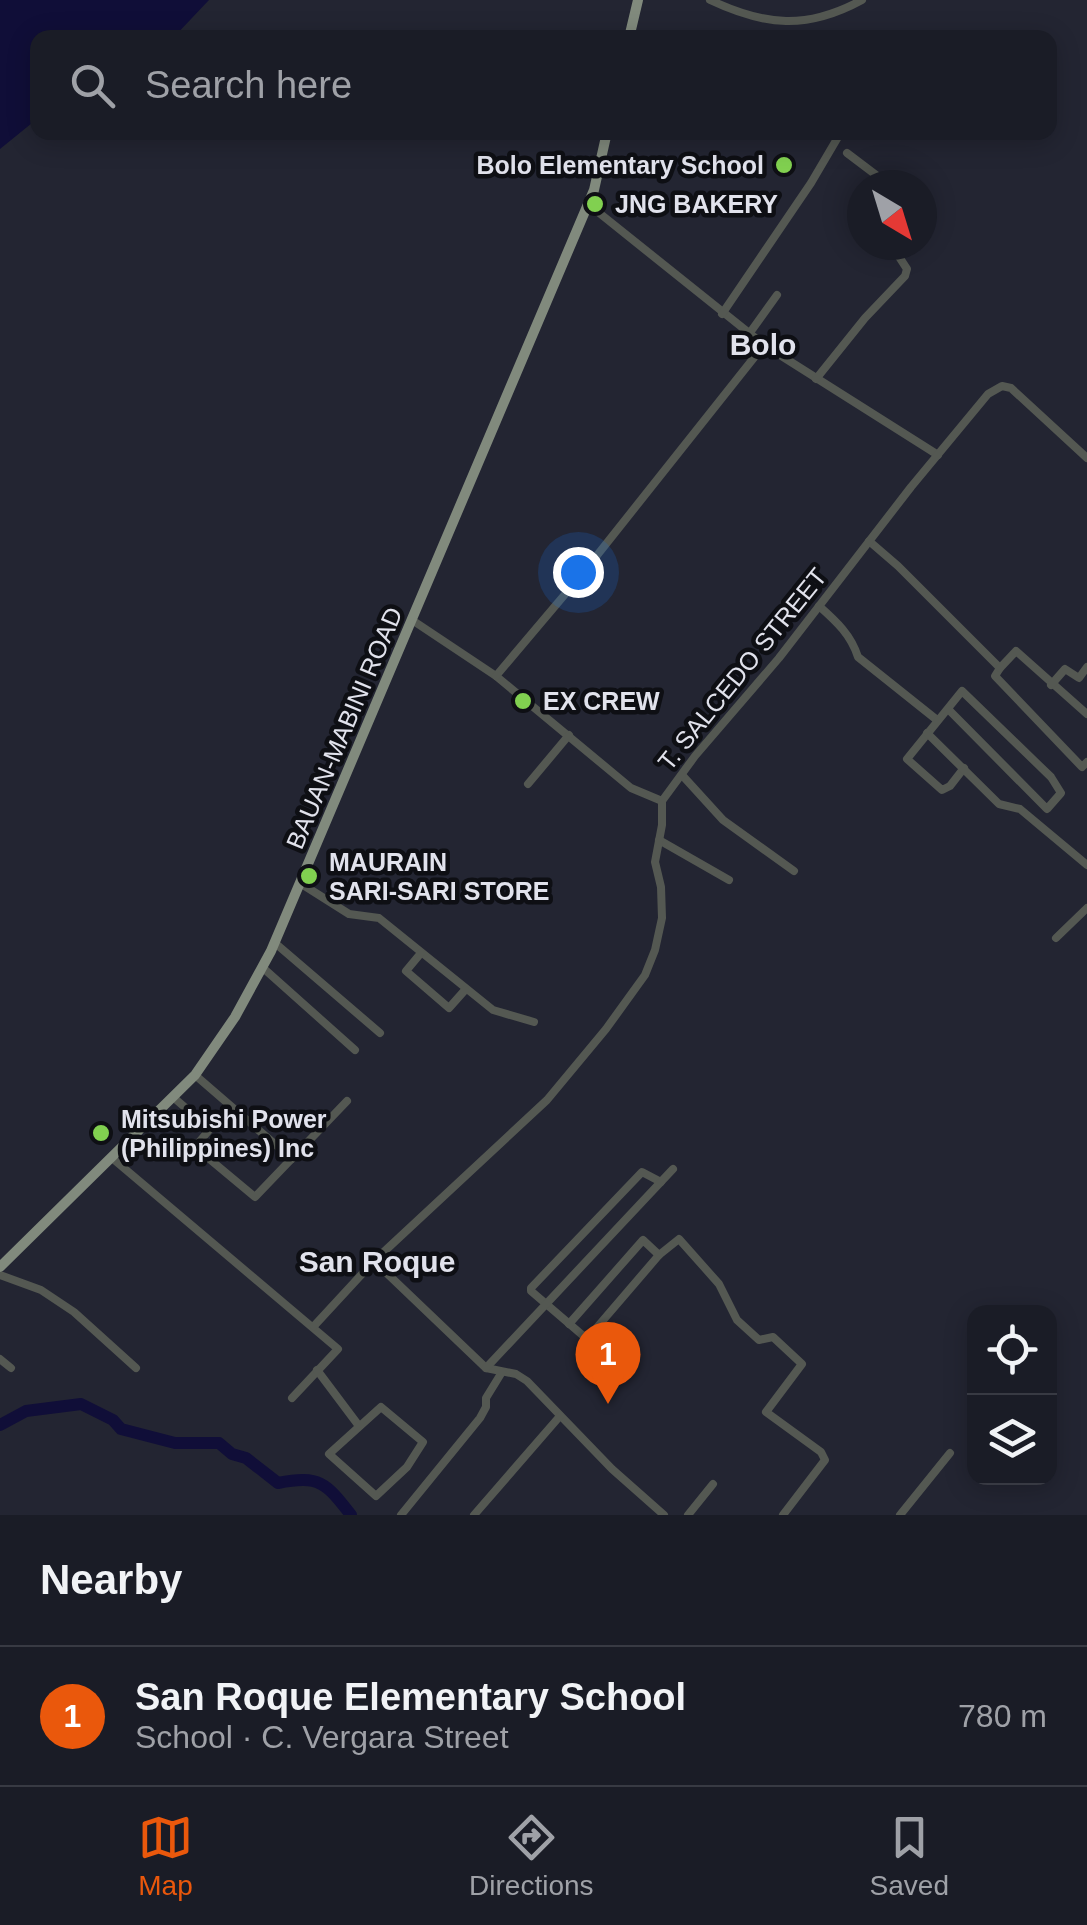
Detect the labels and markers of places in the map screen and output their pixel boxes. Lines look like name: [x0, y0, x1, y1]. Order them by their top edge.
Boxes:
place label: Bolo Elementary School: [476, 151, 764, 179]
marker: Bolo Elementary School: [773, 154, 795, 176]
place label: JNG BAKERY: [615, 190, 778, 218]
marker: JNG BAKERY: [584, 193, 606, 215]
place label: EX CREW: [543, 687, 660, 715]
marker: EX CREW: [512, 690, 534, 712]
place label: MAURAIN SARI-SARI STORE: [329, 848, 549, 905]
marker: MAURAIN SARI-SARI STORE: [298, 865, 320, 887]
place label: Mitsubishi Power (Philippines) Inc: [121, 1105, 327, 1162]
marker: Mitsubishi Power (Philippines) Inc: [90, 1122, 112, 1144]
pin: 1: [576, 1322, 640, 1404]

